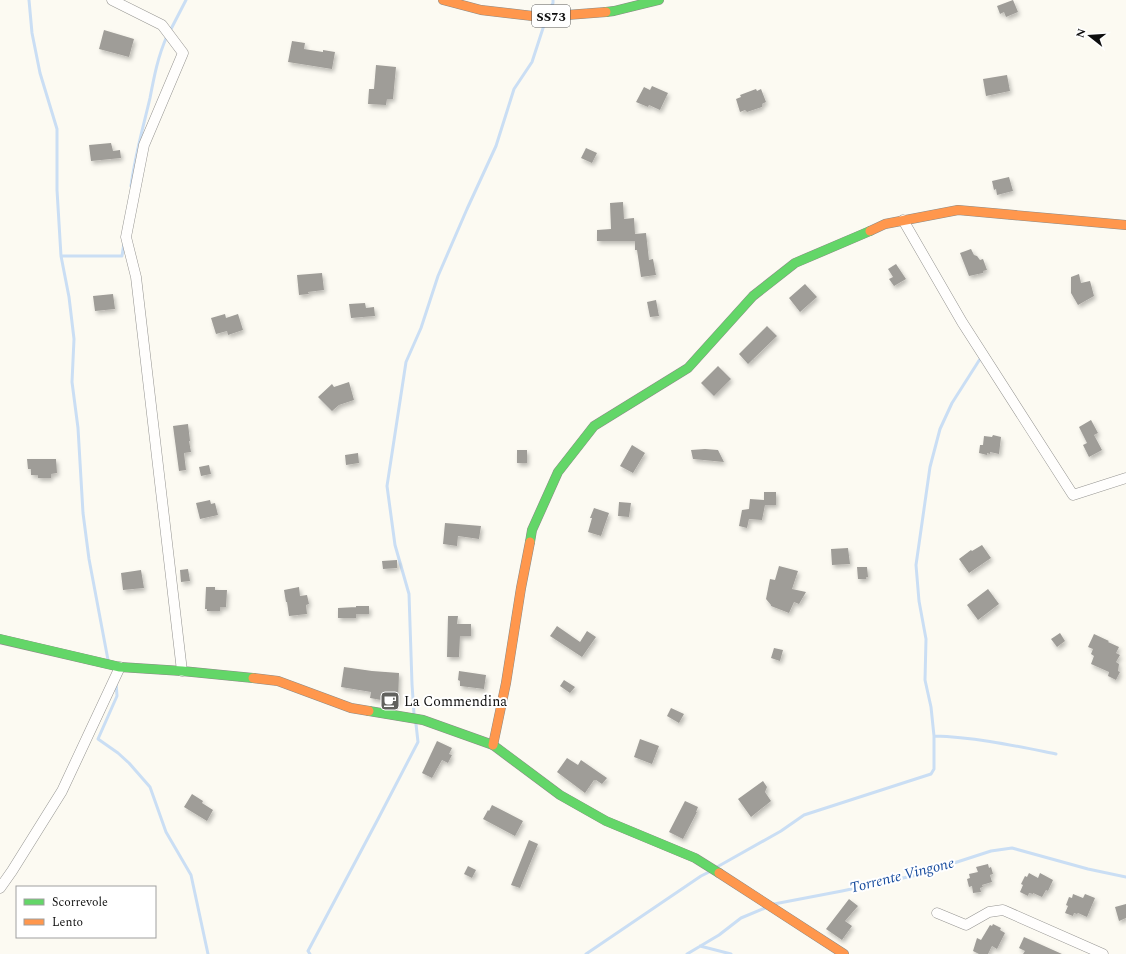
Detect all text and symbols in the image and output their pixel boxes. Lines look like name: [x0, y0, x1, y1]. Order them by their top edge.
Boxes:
road number: SS73: [532, 5, 570, 27]
north arrow: [1070, 16, 1110, 56]
text: N: [1071, 26, 1090, 40]
cafe icon: La Commendina: [379, 690, 401, 712]
place label: La Commendina: [404, 691, 507, 712]
water label: Torrente Vingone: [847, 851, 957, 900]
legend: [16, 886, 156, 938]
text: Scorrevole: [52, 893, 108, 912]
text: Lento: [52, 913, 83, 932]

